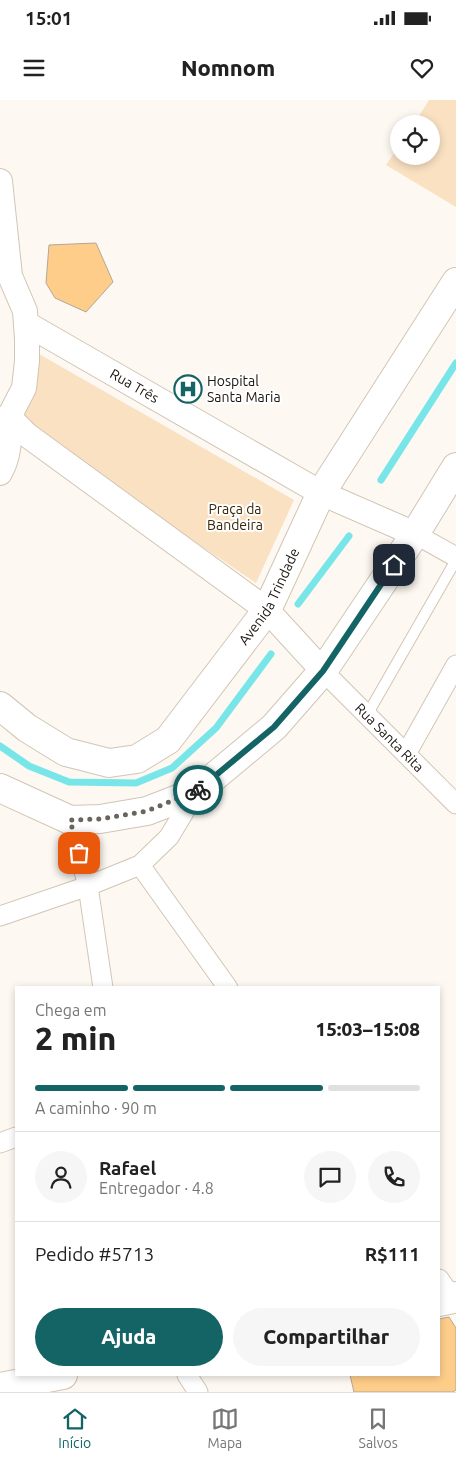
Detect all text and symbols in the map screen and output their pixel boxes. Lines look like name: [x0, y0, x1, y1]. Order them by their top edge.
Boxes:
text: 15:01: [25, 7, 73, 29]
icon: menu: [20, 54, 48, 82]
icon: heart: [408, 54, 436, 82]
text: Nomnom: [181, 55, 275, 80]
map controls: [390, 115, 440, 165]
button: locate: [390, 115, 440, 165]
street label: Rua Três: [107, 366, 162, 406]
place label: Hospital Santa Maria: [207, 373, 281, 405]
hospital icon: Hospital Santa Maria: [173, 374, 203, 404]
park label: Praça da Bandeira: [207, 501, 263, 533]
pin: [373, 544, 415, 586]
street label: Avenida Trindade: [235, 545, 303, 648]
icon: home: [380, 551, 408, 579]
street label: Rua Santa Rita: [352, 700, 427, 775]
courier: [173, 765, 223, 815]
icon: bike: [184, 776, 212, 804]
pin: [58, 832, 100, 874]
icon: bag: [65, 839, 93, 867]
text: Chega em: [35, 1001, 107, 1019]
text: 15:03–15:08: [315, 1018, 420, 1040]
text: 2 min: [35, 1020, 116, 1056]
text: A caminho · 90 m: [35, 1099, 157, 1117]
button: person: [35, 1151, 87, 1203]
button: chat: [304, 1151, 356, 1203]
button: phone: [368, 1151, 420, 1203]
text: Rafael: [99, 1157, 156, 1179]
text: Entregador · 4.8: [99, 1179, 214, 1197]
text: Pedido #5713: [35, 1243, 154, 1265]
text: R$111: [365, 1243, 420, 1265]
button: Ajuda: [35, 1308, 223, 1366]
button: Compartilhar: [233, 1308, 420, 1366]
tab: Início: [58, 1405, 91, 1451]
tab: Mapa: [208, 1405, 242, 1451]
tab: Salvos: [359, 1405, 398, 1451]

